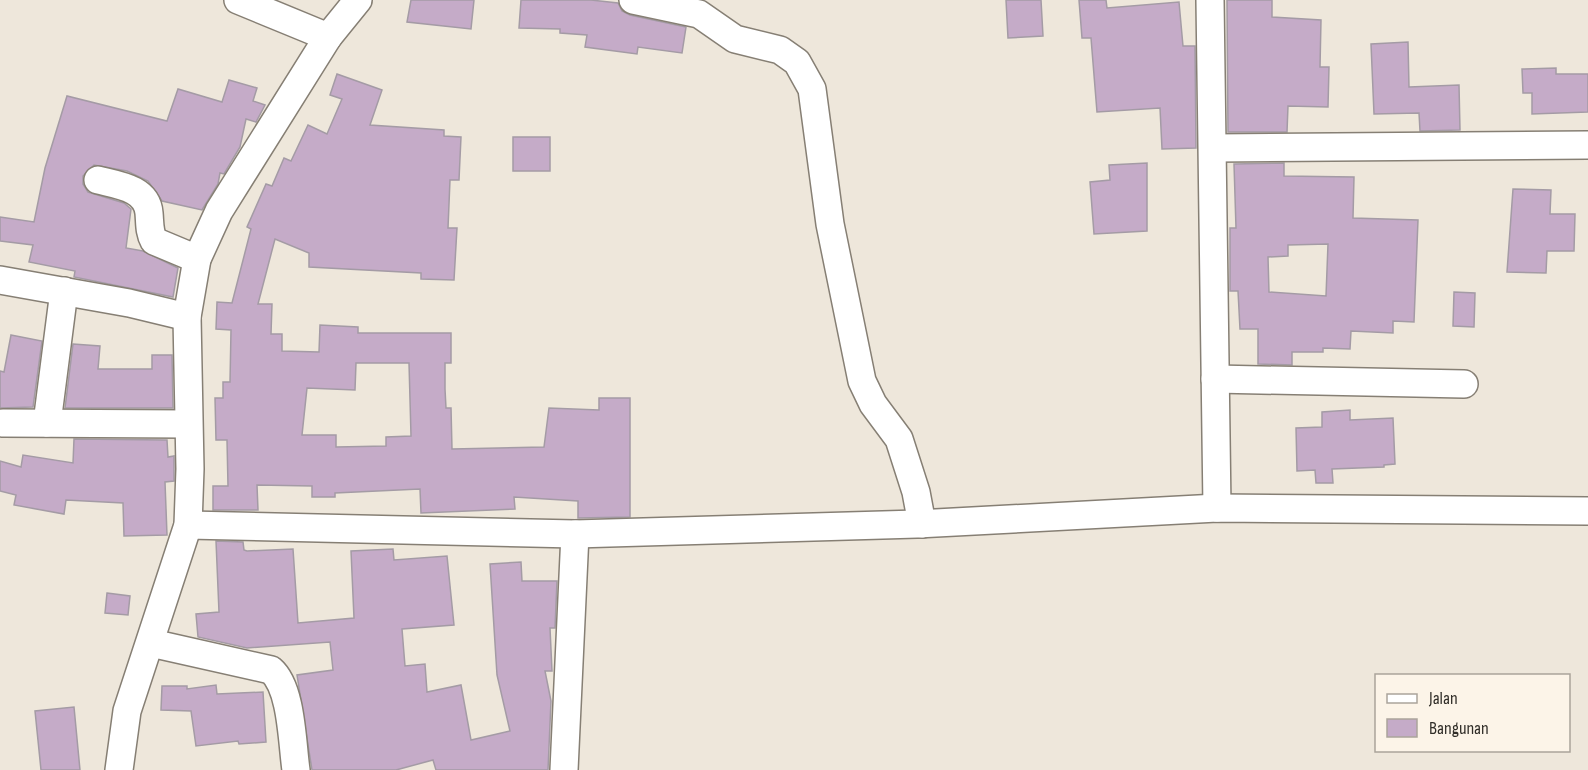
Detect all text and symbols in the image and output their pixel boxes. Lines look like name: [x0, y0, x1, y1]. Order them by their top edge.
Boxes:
legend: [1375, 674, 1570, 752]
text: Jalan: [1428, 688, 1458, 709]
text: Bangunan: [1429, 718, 1489, 739]

